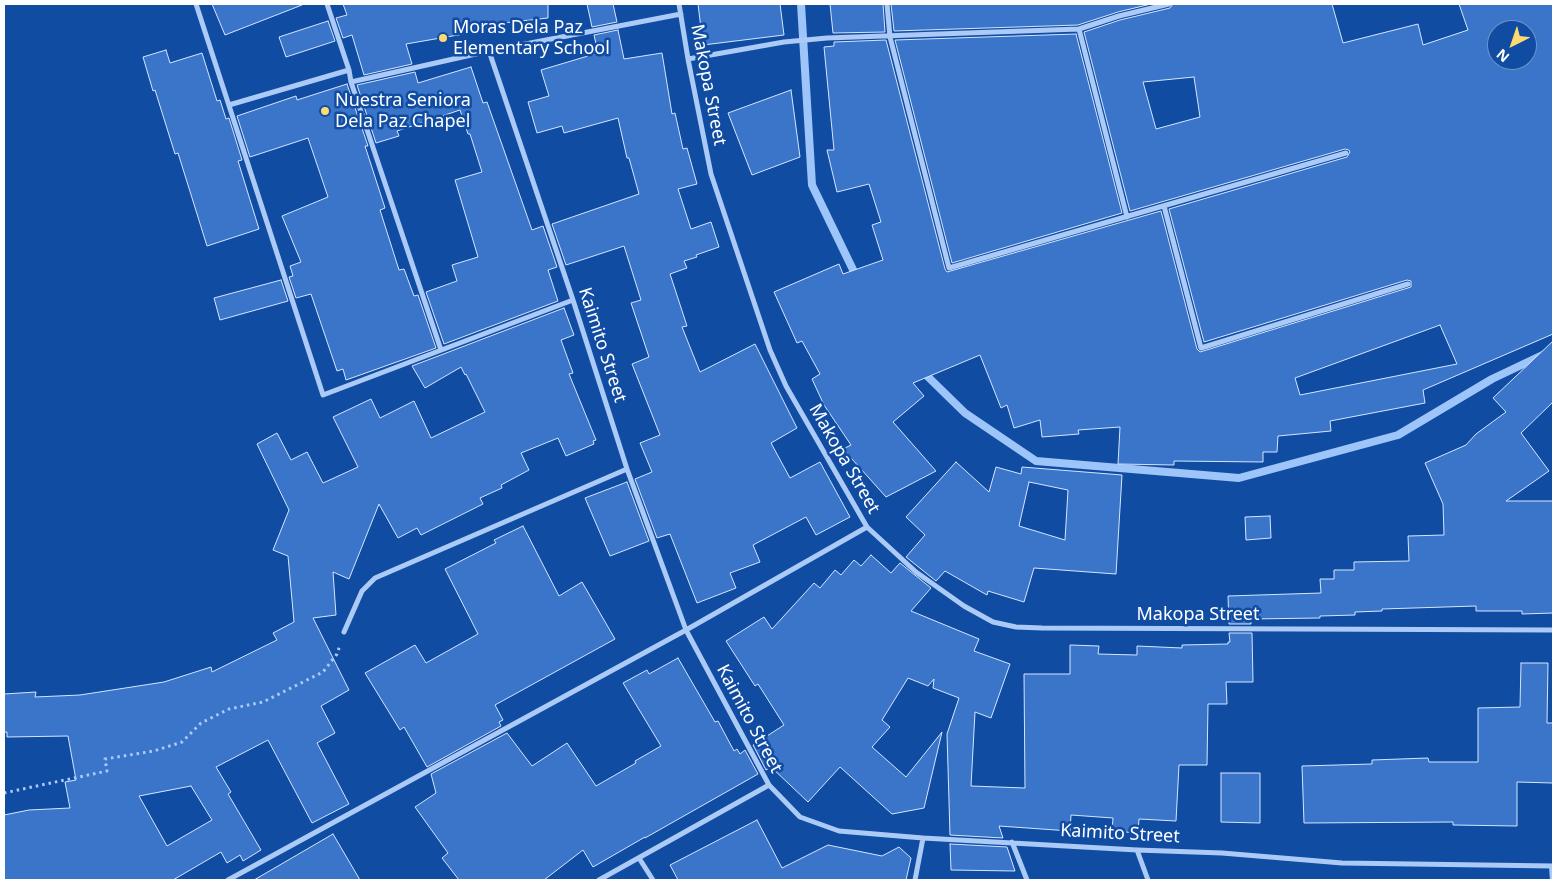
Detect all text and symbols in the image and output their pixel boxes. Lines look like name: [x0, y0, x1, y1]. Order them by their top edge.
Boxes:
place label: Moras Dela Paz Elementary School: [453, 17, 610, 59]
north arrow: [1487, 20, 1537, 70]
street label: Makopa Street: [686, 23, 730, 147]
marker: Moras Dela Paz Elementary School: [437, 32, 449, 44]
text: N: [1492, 45, 1513, 67]
place label: Nuestra Seniora Dela Paz Chapel: [335, 90, 471, 132]
marker: Nuestra Seniora Dela Paz Chapel: [319, 105, 331, 117]
street label: Kaimito Street: [573, 285, 631, 405]
street label: Makopa Street: [804, 400, 884, 518]
street label: Makopa Street: [1136, 604, 1260, 626]
street label: Kaimito Street: [711, 661, 787, 777]
street label: Kaimito Street: [1060, 820, 1180, 848]

